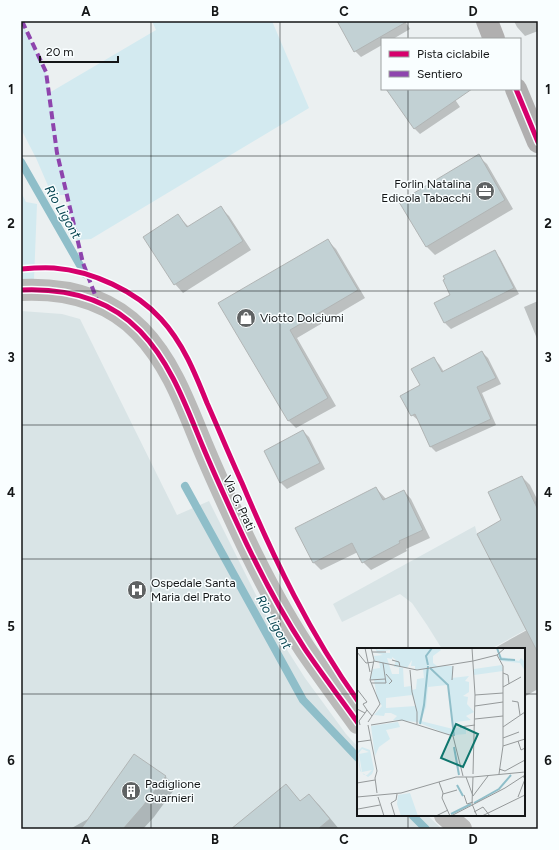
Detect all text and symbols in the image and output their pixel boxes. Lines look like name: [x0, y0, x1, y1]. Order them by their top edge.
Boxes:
text: A: [81, 4, 91, 19]
text: B: [211, 4, 219, 19]
text: C: [339, 4, 349, 19]
text: D: [468, 4, 478, 19]
scale bar: [40, 38, 118, 64]
legend: [381, 38, 521, 90]
text: 20 m: [46, 45, 74, 59]
text: Pista ciclabile: [417, 47, 490, 61]
text: Sentiero: [417, 67, 463, 81]
text: 1: [8, 82, 14, 97]
text: 1: [545, 82, 551, 97]
place label: Forlin Natalina Edicola Tabacchi: [381, 177, 471, 205]
office icon: Forlin Natalina Edicola Tabacchi: [474, 180, 496, 202]
water label: Rio Ligont: [42, 183, 85, 242]
text: 2: [7, 216, 15, 231]
text: 2: [544, 216, 552, 231]
shop icon: Viotto Dolciumi: [235, 307, 257, 329]
place label: Viotto Dolciumi: [260, 311, 344, 325]
text: 3: [7, 350, 15, 365]
text: 3: [544, 350, 552, 365]
street label: Via G. Prati: [220, 473, 258, 533]
text: 4: [7, 485, 15, 500]
text: 4: [544, 485, 552, 500]
place label: Ospedale Santa Maria del Prato: [151, 576, 236, 604]
hospital icon: Ospedale Santa Maria del Prato: [126, 579, 148, 601]
water label: Rio Ligont: [253, 592, 295, 652]
text: 5: [7, 619, 15, 634]
text: 5: [544, 619, 552, 634]
inset map: [357, 648, 525, 816]
text: 6: [7, 753, 15, 768]
text: 6: [544, 753, 552, 768]
place label: Padiglione Guarnieri: [145, 777, 201, 805]
building icon: Padiglione Guarnieri: [120, 780, 142, 802]
text: A: [81, 832, 91, 847]
text: B: [211, 832, 219, 847]
text: C: [339, 832, 349, 847]
text: D: [468, 832, 478, 847]

